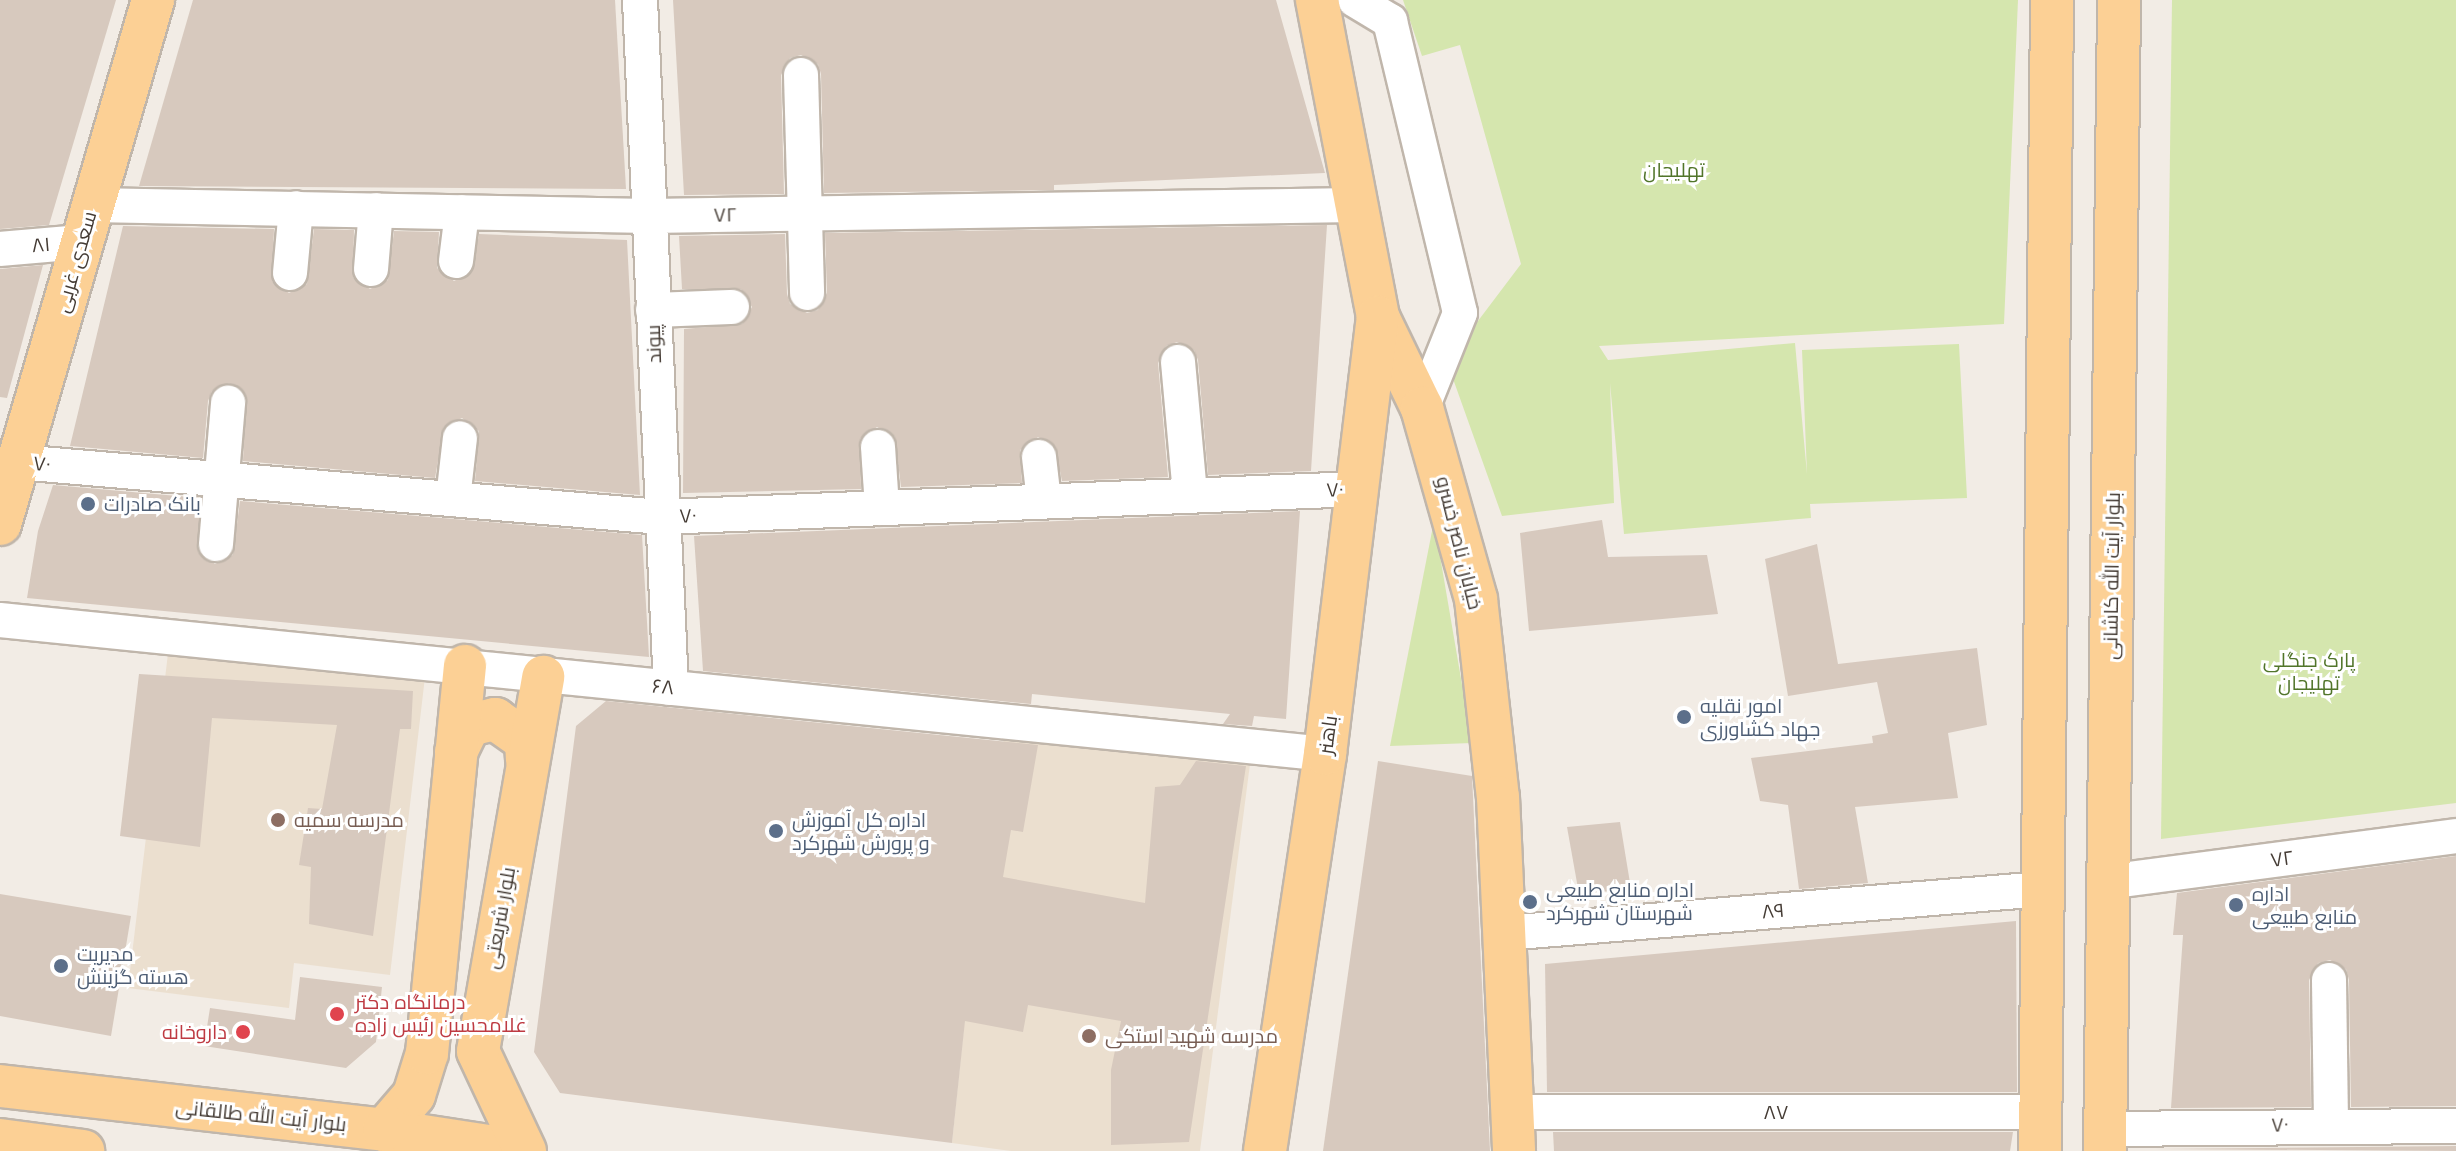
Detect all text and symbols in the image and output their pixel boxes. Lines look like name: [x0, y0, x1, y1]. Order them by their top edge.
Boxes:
park label: تهلیجان: [1643, 158, 1705, 182]
street label: ۷۲: [713, 203, 737, 227]
street label: سعدی غربی: [50, 209, 102, 315]
street label: ۸۱: [31, 232, 51, 258]
street label: پیوند: [641, 324, 667, 364]
street label: ۷۰: [32, 451, 52, 477]
street label: خیابان ناصر خسرو: [1431, 474, 1487, 612]
street label: ۷۰: [1326, 478, 1344, 502]
place label: بانک صادرات: [104, 492, 201, 516]
street label: بلوار آیت الله کاشانی: [2099, 492, 2125, 660]
marker: بانک صادرات: [79, 495, 97, 513]
street label: ۷۰: [679, 504, 697, 528]
park label: پارک جنگلی تهلیجان: [2263, 649, 2355, 696]
street label: ۶۸: [651, 674, 675, 700]
place label: امور نقلیه جهاد کشاورزی: [1700, 694, 1820, 741]
marker: امور نقلیه جهاد کشاورزی: [1675, 708, 1693, 726]
street label: باهنر: [1313, 714, 1343, 756]
place label: مدرسه سمیه: [294, 808, 404, 832]
place label: اداره کل آموزش و پرورش شهرکرد: [792, 808, 930, 855]
marker: مدرسه سمیه: [269, 811, 287, 829]
marker: اداره کل آموزش و پرورش شهرکرد: [767, 822, 785, 840]
street label: ۷۲: [2269, 846, 2295, 872]
street label: بلوار شریعتی: [479, 865, 521, 971]
place label: اداره منابع طبیعی شهرستان شهرکرد: [1546, 878, 1694, 925]
place label: اداره منابع طبیعی: [2252, 882, 2357, 929]
marker: اداره منابع طبیعی شهرستان شهرکرد: [1521, 893, 1539, 911]
marker: اداره منابع طبیعی: [2227, 896, 2245, 914]
street label: ۸۹: [1761, 898, 1785, 924]
place label: مدیریت هسته گزینش: [77, 942, 189, 989]
marker: مدیریت هسته گزینش: [52, 957, 70, 975]
place label: درمانگاه دکتر غلامحسین رئیس زاده: [355, 990, 527, 1037]
marker: درمانگاه دکتر غلامحسین رئیس زاده: [326, 1003, 348, 1025]
place label: داروخانه: [162, 1020, 227, 1044]
marker: داروخانه: [234, 1023, 252, 1041]
place label: مدرسه شهید استکی: [1105, 1024, 1278, 1048]
marker: مدرسه شهید استکی: [1080, 1027, 1098, 1045]
street label: بلوار آیت الله طالقانی: [174, 1095, 348, 1137]
street label: ۸۷: [1764, 1100, 1788, 1124]
street label: ۷۰: [2271, 1113, 2289, 1137]

